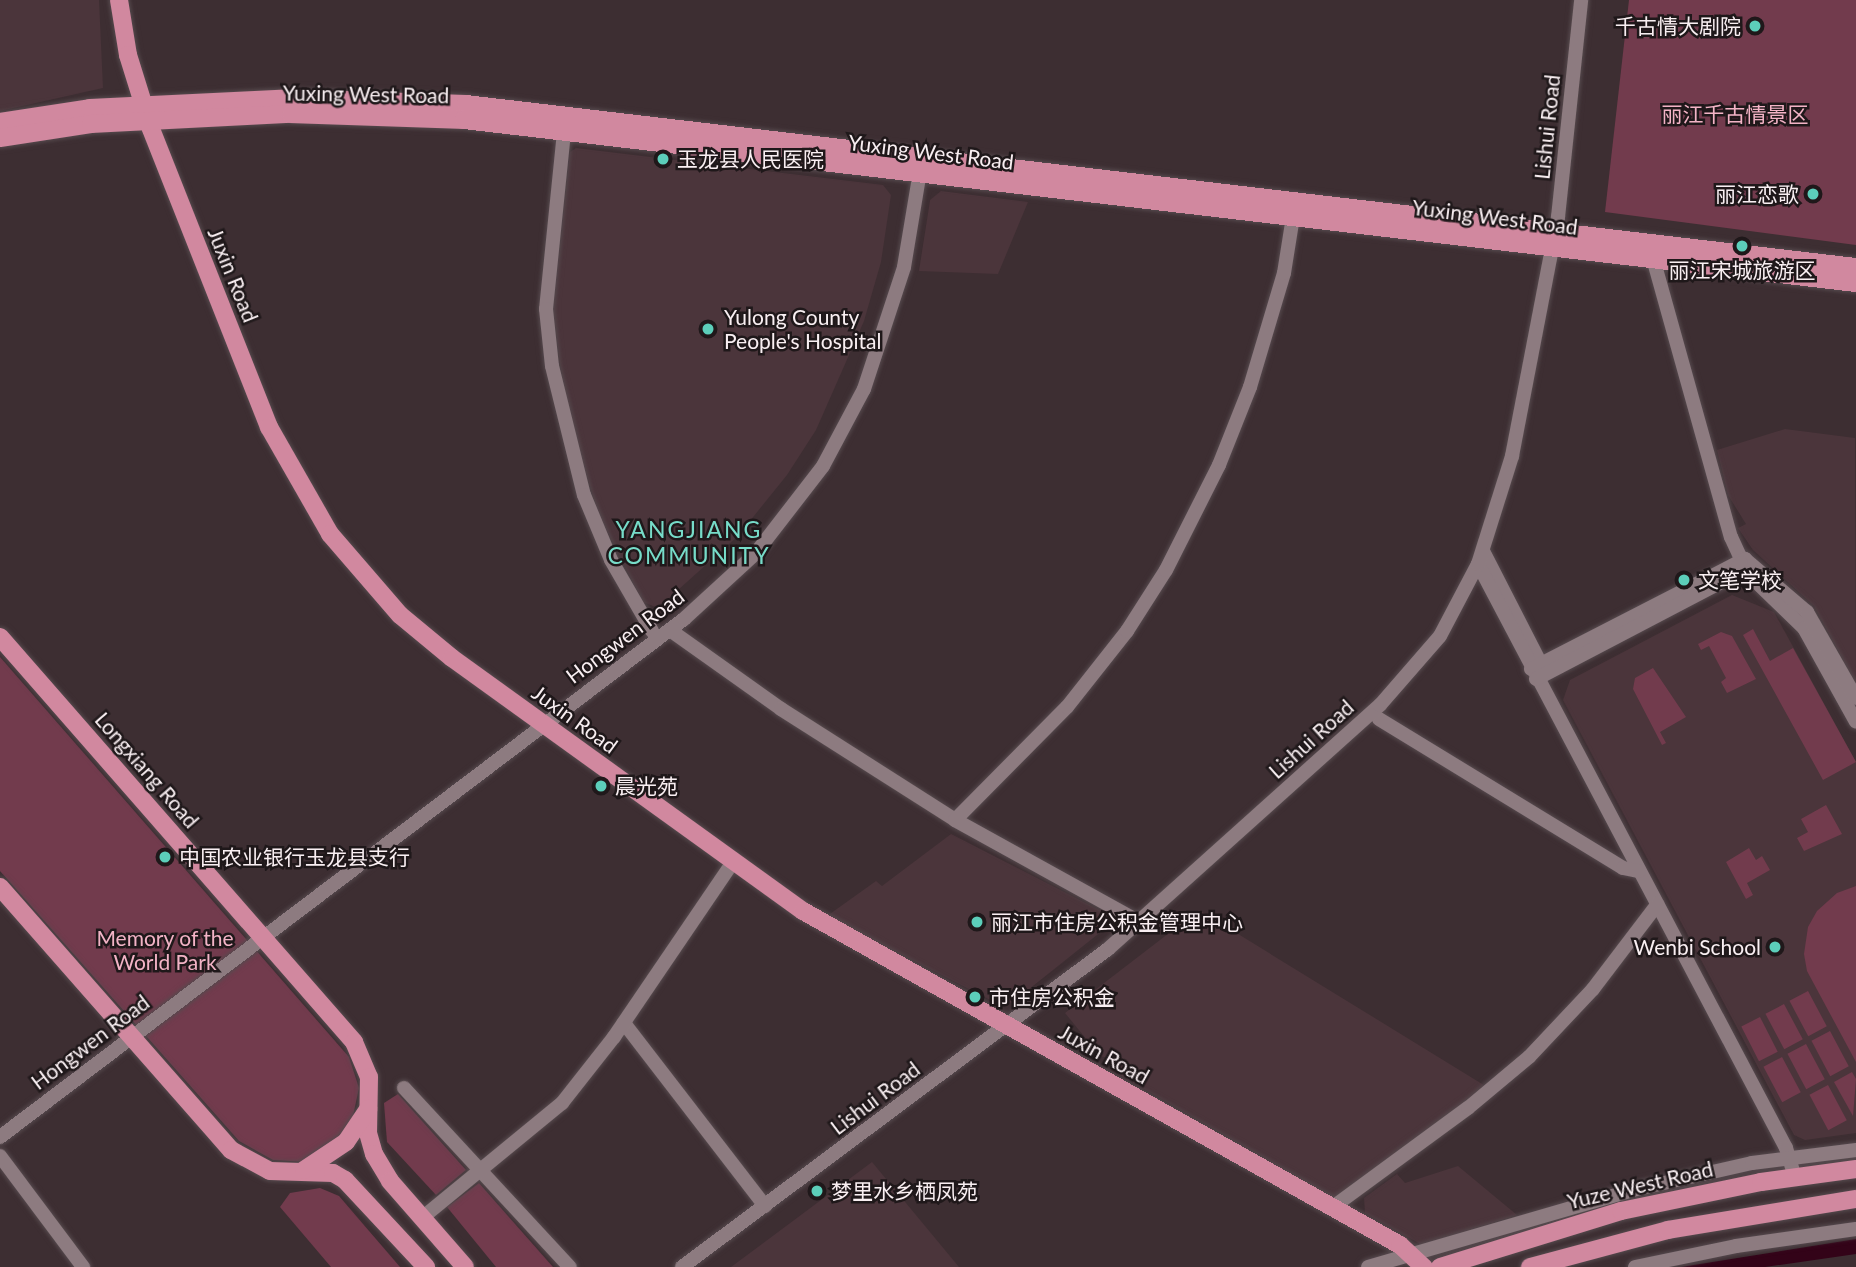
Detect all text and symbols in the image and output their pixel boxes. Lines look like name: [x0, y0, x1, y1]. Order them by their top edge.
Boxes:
place label: 千古情大剧院: [1615, 13, 1741, 39]
marker: 千古情大剧院: [1747, 18, 1763, 34]
street label: Lishui Road: [1529, 73, 1565, 181]
street label: Yuxing West Road: [282, 80, 450, 108]
park label: 丽江千古情景区: [1662, 101, 1808, 127]
street label: Yuxing West Road: [847, 129, 1015, 175]
place label: 玉龙县人民医院: [677, 146, 824, 172]
marker: 玉龙县人民医院: [655, 151, 671, 167]
place label: 丽江恋歌: [1715, 181, 1799, 207]
marker: 丽江恋歌: [1805, 186, 1821, 202]
street label: Yuxing West Road: [1411, 194, 1579, 240]
street label: Juxin Road: [203, 224, 263, 326]
marker: 丽江宋城旅游区: [1734, 238, 1750, 254]
place label: 丽江宋城旅游区: [1669, 257, 1815, 283]
place label: Yulong County People's Hospital: [724, 304, 882, 354]
marker: Yulong County People's Hospital: [698, 319, 718, 339]
district label: YANGJIANG COMMUNITY: [609, 515, 769, 569]
place label: 文笔学校: [1698, 567, 1782, 593]
marker: 文笔学校: [1676, 572, 1692, 588]
street label: Hongwen Road: [561, 583, 689, 689]
street label: Juxin Road: [527, 680, 623, 758]
street label: Lishui Road: [1263, 694, 1359, 784]
street label: Longxiang Road: [90, 707, 204, 833]
place label: 晨光苑: [615, 773, 678, 799]
marker: 晨光苑: [593, 778, 609, 794]
place label: 中国农业银行玉龙县支行: [179, 844, 410, 870]
marker: 中国农业银行玉龙县支行: [157, 849, 173, 865]
place label: 丽江市住房公积金管理中心: [991, 909, 1243, 935]
marker: 丽江市住房公积金管理中心: [969, 914, 985, 930]
park label: Memory of the World Park: [96, 925, 234, 975]
place label: Wenbi School: [1634, 934, 1761, 960]
marker: Wenbi School: [1767, 939, 1783, 955]
place label: 市住房公积金: [989, 984, 1115, 1010]
street label: Hongwen Road: [26, 989, 154, 1095]
marker: 市住房公积金: [967, 989, 983, 1005]
street label: Juxin Road: [1054, 1019, 1154, 1089]
street label: Lishui Road: [825, 1056, 925, 1140]
street label: Yuze West Road: [1565, 1156, 1715, 1214]
place label: 梦里水乡栖凤苑: [831, 1178, 978, 1204]
marker: 梦里水乡栖凤苑: [809, 1183, 825, 1199]

